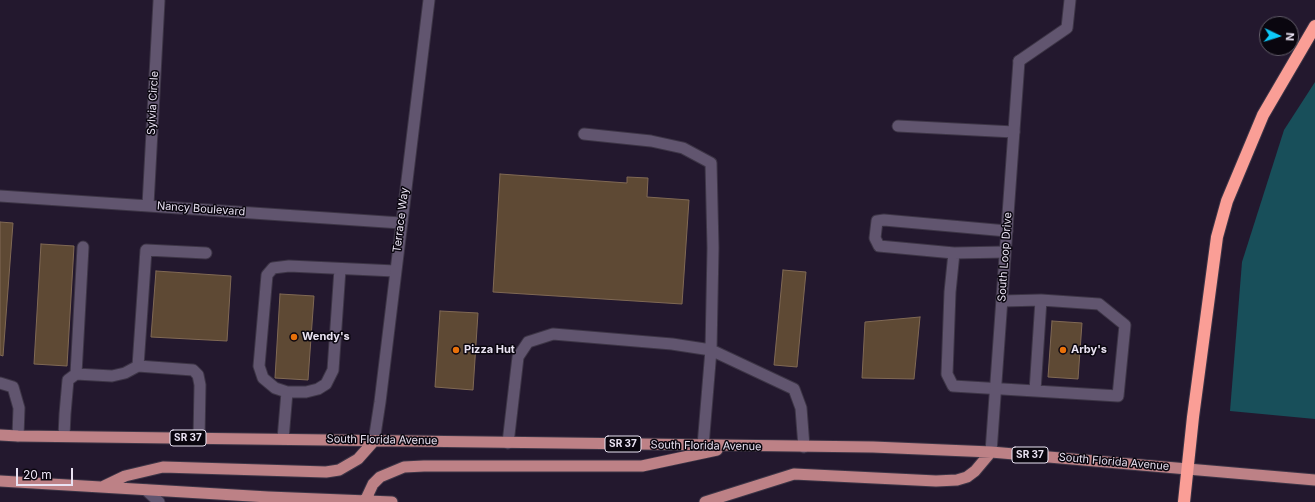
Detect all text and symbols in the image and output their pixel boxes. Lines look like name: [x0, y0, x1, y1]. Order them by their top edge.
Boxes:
north arrow: [1259, 16, 1299, 56]
text: N: [1283, 32, 1297, 41]
street label: Sylvia Circle: [145, 71, 161, 135]
street label: Terrace Way: [390, 187, 412, 253]
street label: Nancy Boulevard: [156, 199, 246, 219]
street label: South Loop Drive: [995, 212, 1015, 302]
place label: Wendy's: [302, 330, 350, 344]
marker: Wendy's: [289, 332, 299, 342]
place label: Pizza Hut: [464, 343, 515, 357]
place label: Arby's: [1071, 343, 1107, 357]
marker: Pizza Hut: [451, 345, 461, 355]
marker: Arby's: [1058, 345, 1068, 355]
road number: SR 37: [170, 430, 206, 446]
street label: South Florida Avenue: [327, 432, 437, 448]
road number: SR 37: [605, 436, 641, 452]
street label: South Florida Avenue: [651, 438, 761, 454]
road number: SR 37: [1012, 447, 1048, 463]
street label: South Florida Avenue: [1058, 451, 1170, 473]
scale bar: [18, 460, 75, 486]
text: 20 m: [23, 467, 52, 482]

